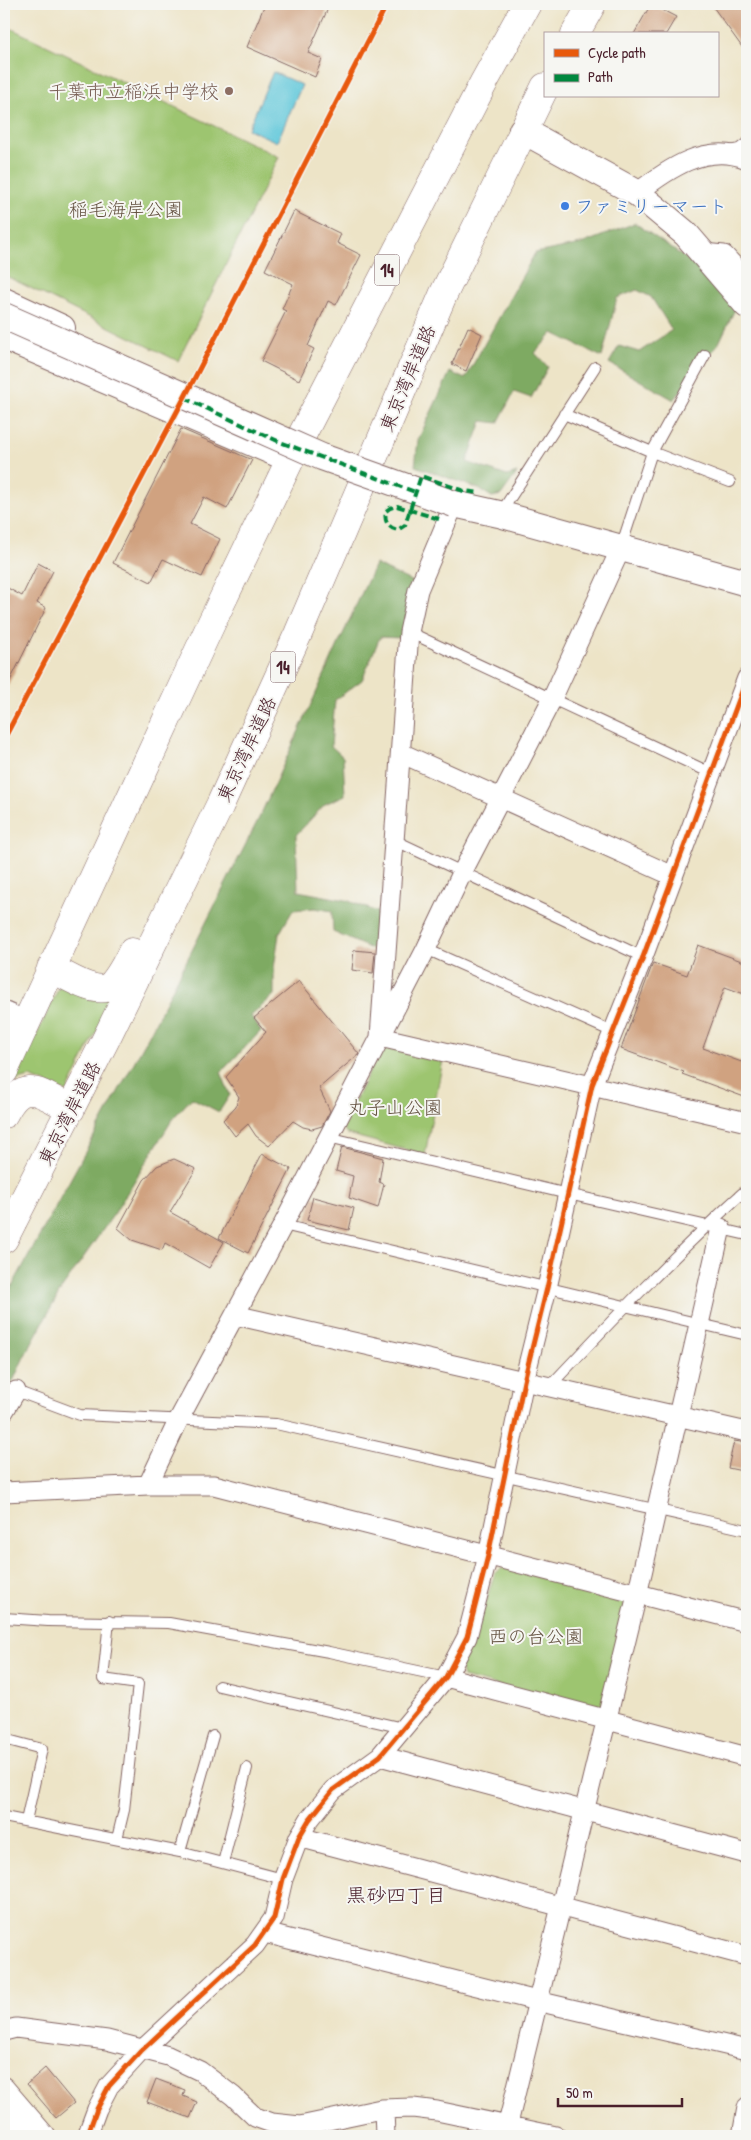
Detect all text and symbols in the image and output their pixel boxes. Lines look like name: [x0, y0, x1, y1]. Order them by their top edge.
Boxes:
legend: [544, 32, 718, 98]
text: Cycle path: [588, 42, 646, 63]
text: Path: [588, 66, 613, 87]
place label: 千葉市立稲浜中学校: [48, 78, 219, 104]
marker: 千葉市立稲浜中学校: [223, 85, 235, 97]
place label: ファミリーマート: [575, 193, 727, 219]
park label: 稲毛海岸公園: [69, 196, 183, 222]
marker: ファミリーマート: [559, 200, 571, 212]
road number: 14: [374, 254, 400, 286]
street label: 東京湾岸道路: [373, 320, 441, 436]
road number: 14: [270, 652, 296, 682]
street label: 東京湾岸道路: [210, 692, 282, 806]
street label: 東京湾岸道路: [32, 1056, 106, 1170]
park label: 丸子山公園: [347, 1094, 443, 1120]
park label: 西の台公園: [488, 1623, 584, 1649]
district label: 黒砂四丁目: [346, 1881, 446, 1908]
scale bar: [558, 2075, 682, 2107]
text: 50 m: [566, 2082, 593, 2103]

